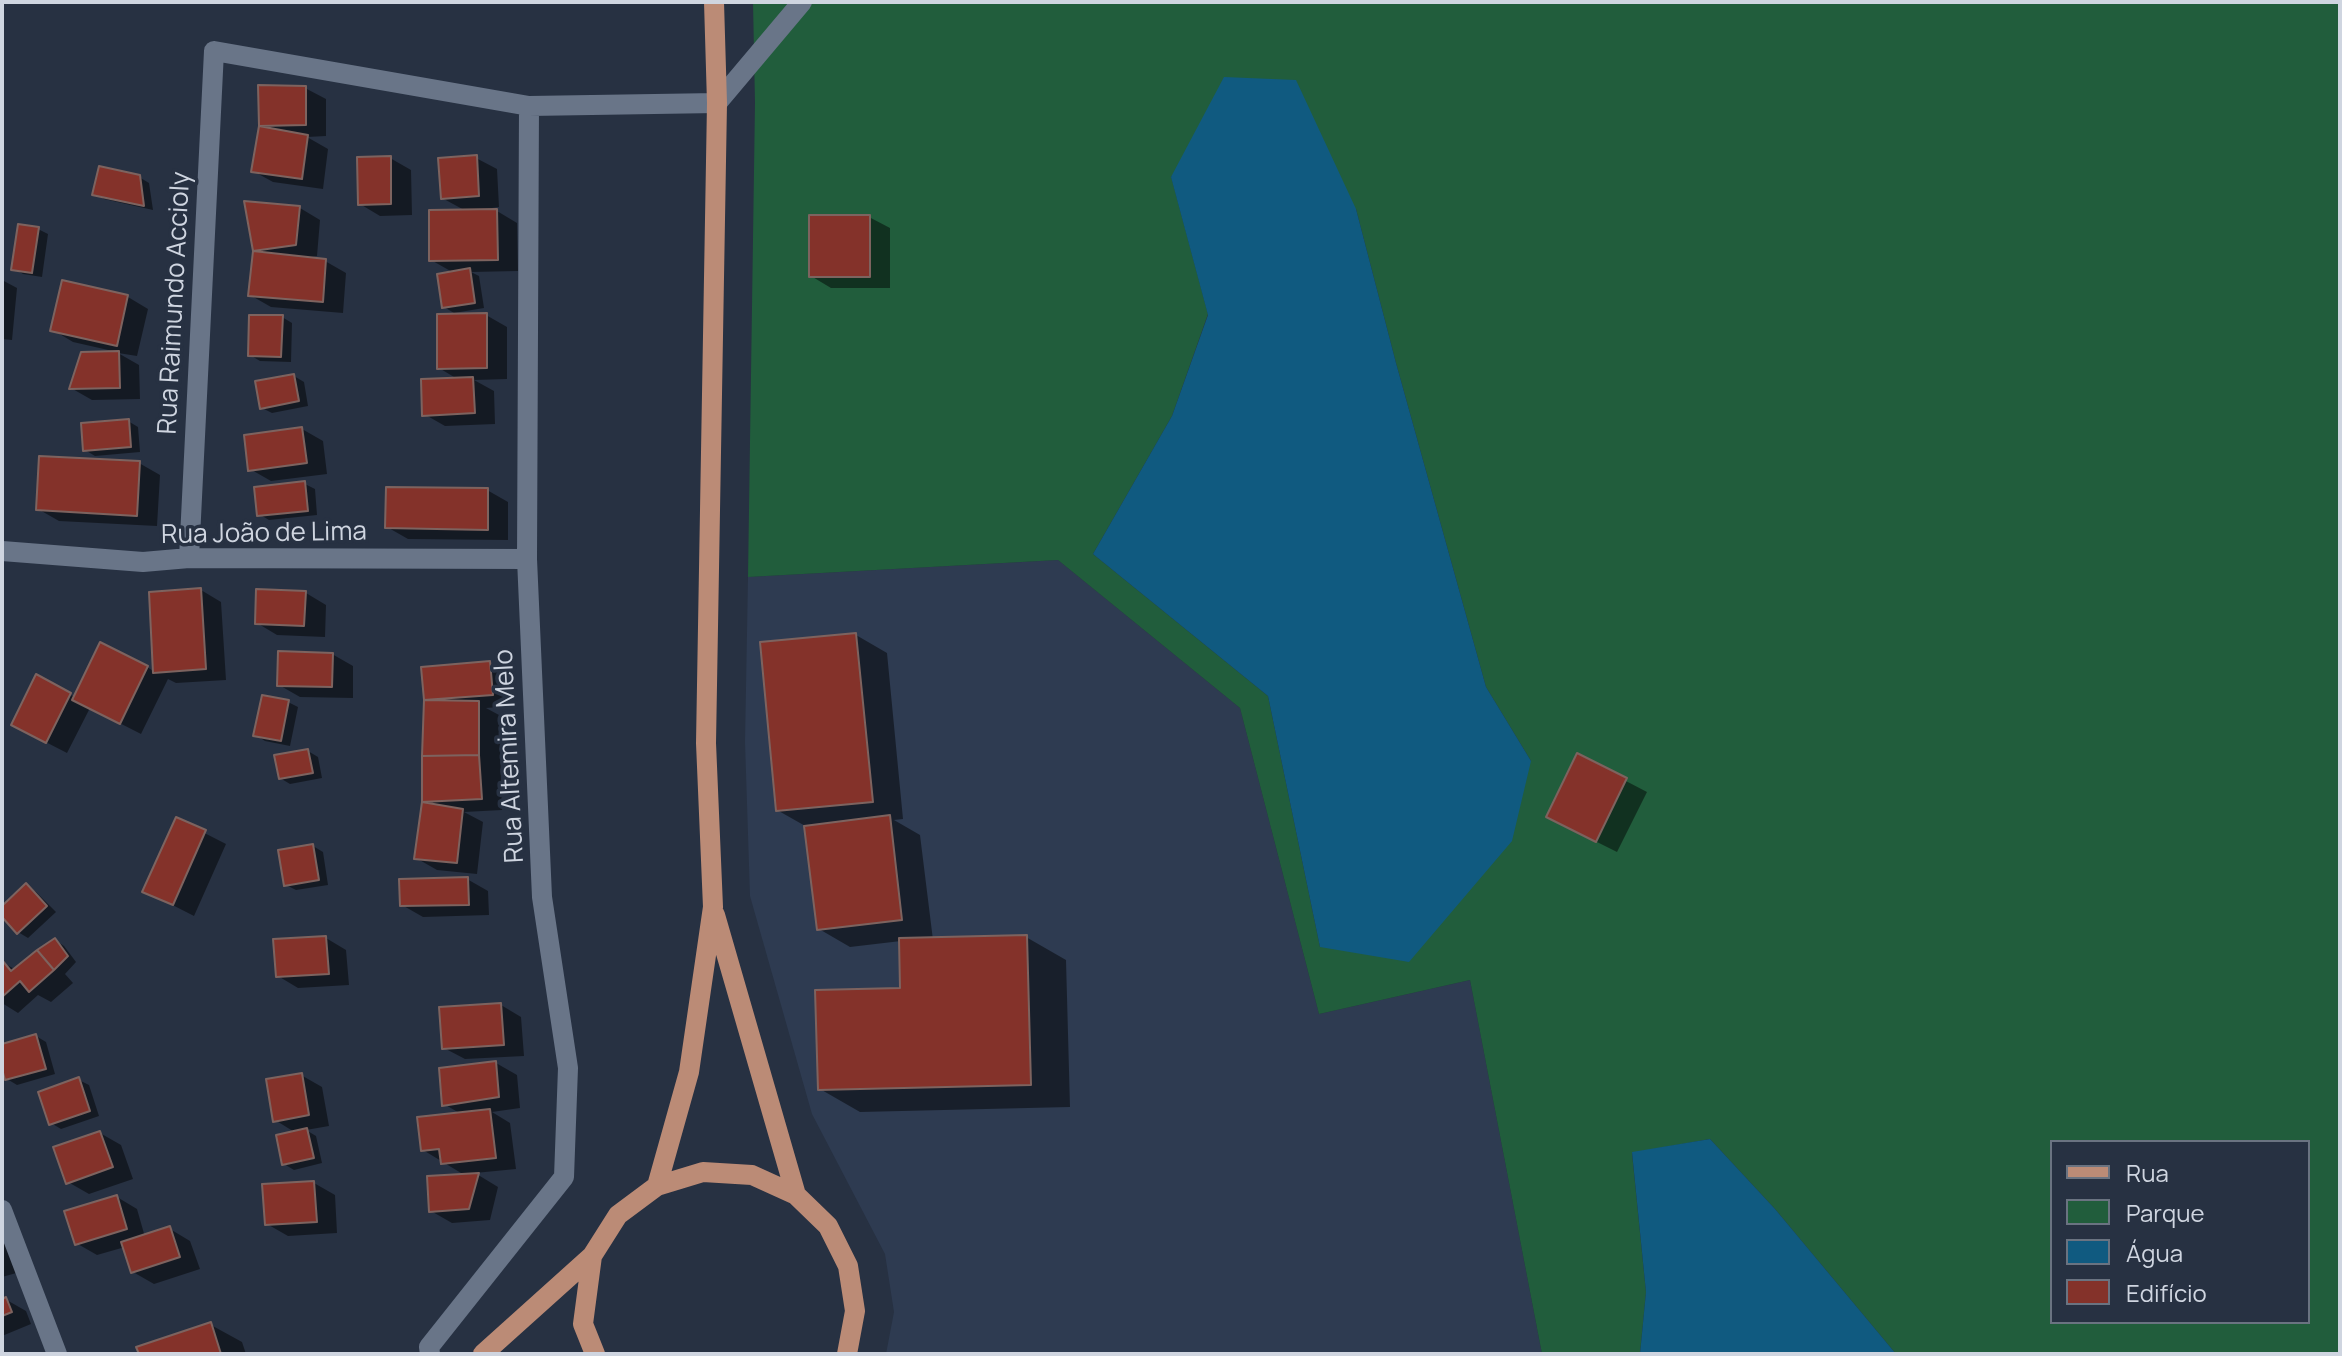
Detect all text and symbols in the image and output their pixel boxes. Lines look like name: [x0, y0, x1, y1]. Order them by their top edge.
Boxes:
street label: Rua Raimundo Accioly: [153, 171, 197, 435]
street label: Rua João de Lima: [161, 517, 367, 551]
street label: Rua Altemira Melo: [489, 648, 531, 864]
legend: [2050, 1140, 2310, 1324]
text: Rua: [2126, 1156, 2169, 1189]
text: Parque: [2126, 1196, 2204, 1229]
text: Água: [2126, 1236, 2183, 1269]
text: Edifício: [2126, 1276, 2207, 1309]

